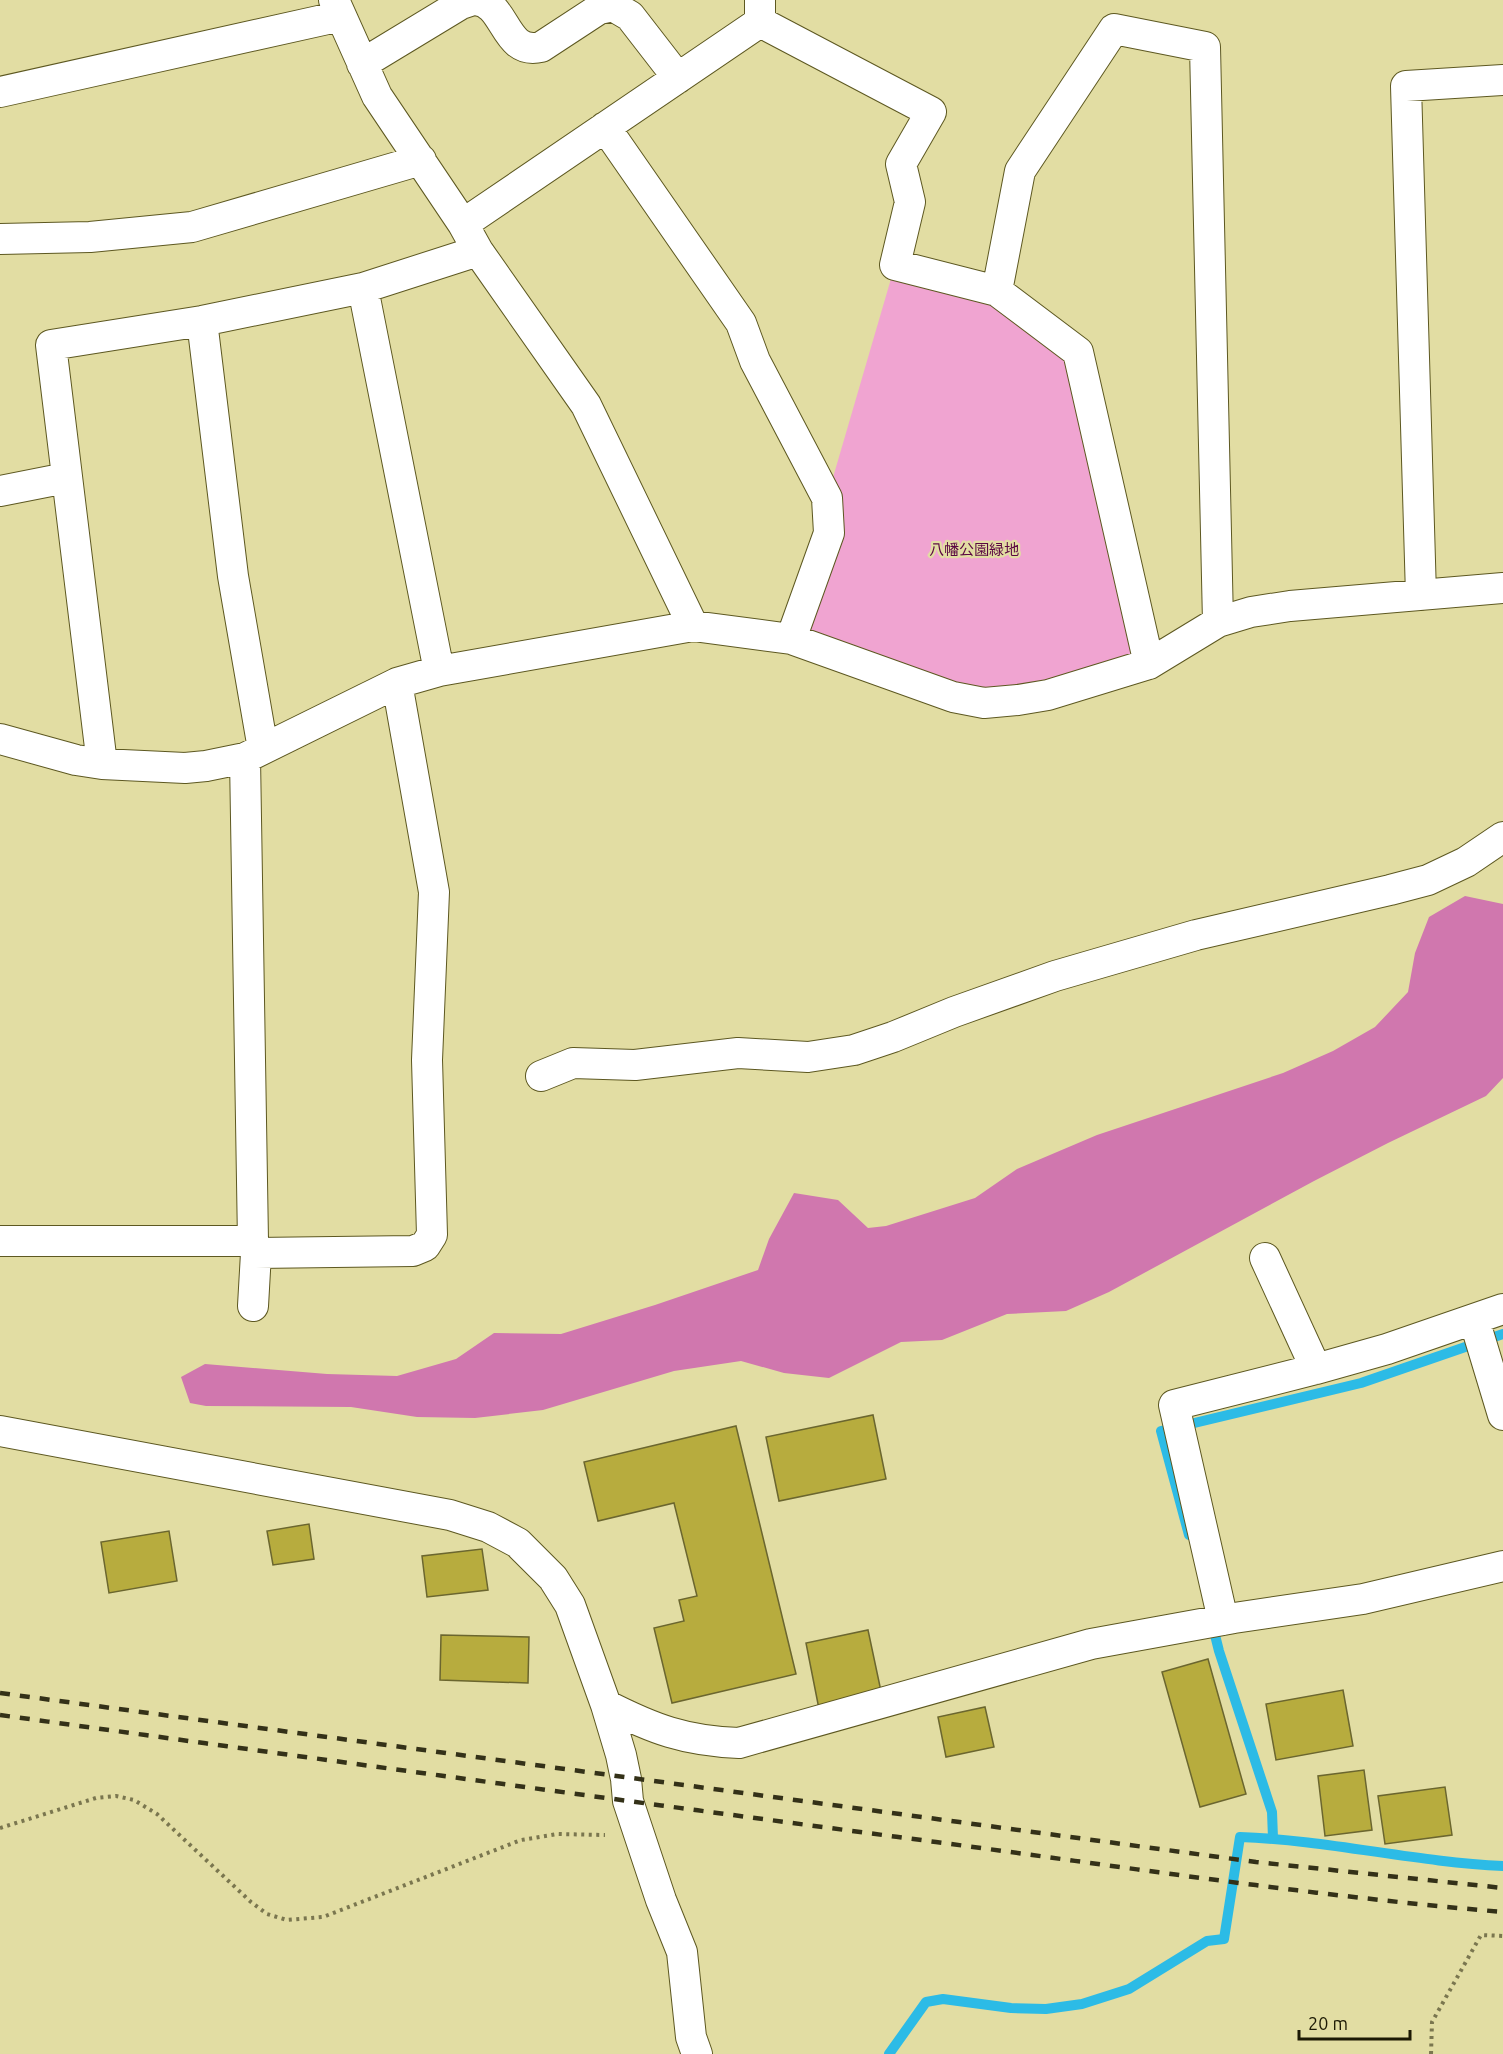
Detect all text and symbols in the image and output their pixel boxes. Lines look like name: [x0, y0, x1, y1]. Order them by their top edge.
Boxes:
park label: 八幡公園緑地: [929, 541, 1019, 558]
scale bar: [1299, 2003, 1410, 2041]
text: 20 m: [1308, 2013, 1348, 2033]

